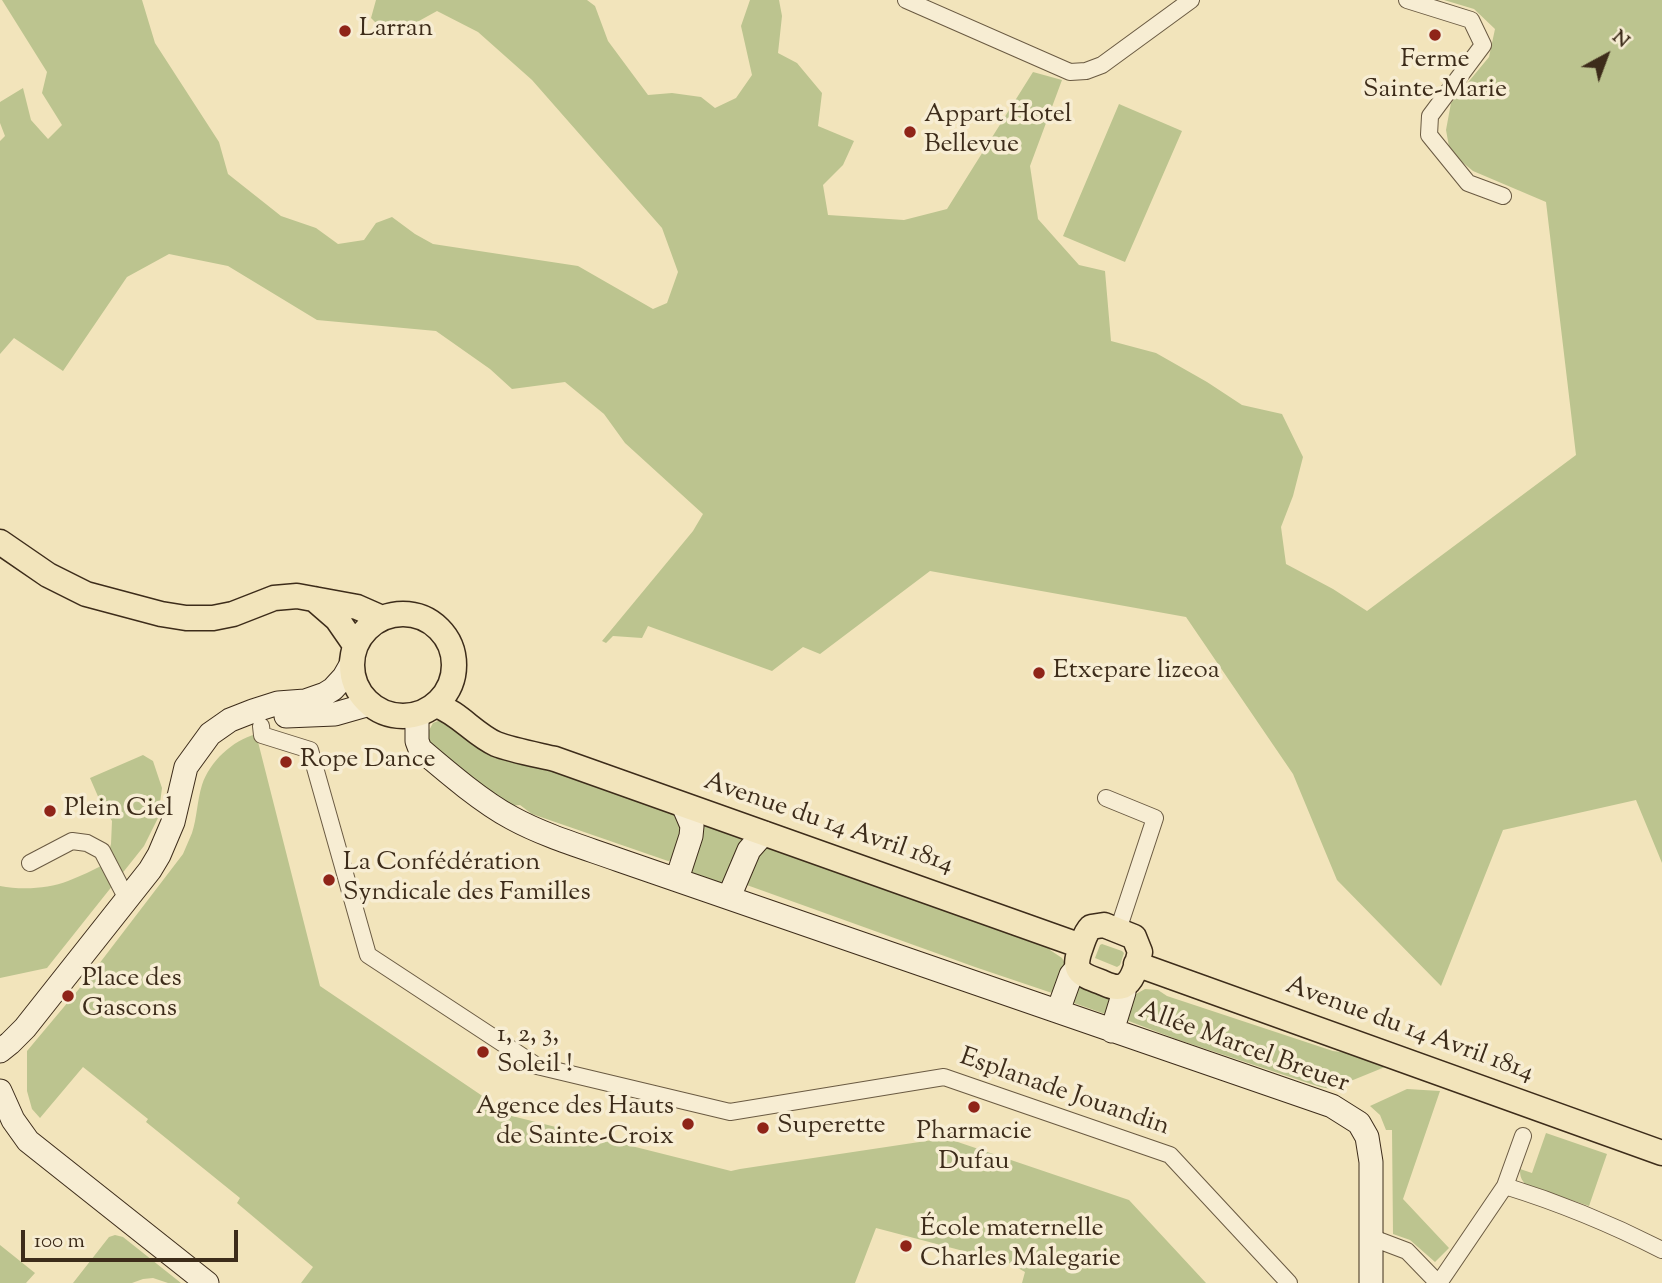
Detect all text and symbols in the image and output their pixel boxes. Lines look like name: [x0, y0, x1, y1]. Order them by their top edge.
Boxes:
place label: Larran: [359, 15, 433, 47]
north arrow: [1571, 21, 1641, 91]
marker: Larran: [337, 23, 353, 39]
text: N: [1606, 25, 1635, 55]
marker: Ferme Sainte-Marie: [1427, 27, 1443, 43]
place label: Ferme Sainte-Marie: [1363, 46, 1507, 108]
place label: Appart Hotel Bellevue: [924, 101, 1072, 162]
marker: Appart Hotel Bellevue: [902, 124, 918, 140]
place label: Etxepare lizeoa: [1053, 657, 1220, 689]
marker: Etxepare lizeoa: [1031, 665, 1047, 681]
place label: Rope Dance: [300, 746, 436, 778]
marker: Rope Dance: [278, 754, 294, 770]
street label: Avenue du 14 Avril 1814: [699, 768, 957, 882]
place label: Plein Ciel: [64, 795, 173, 827]
marker: Plein Ciel: [42, 803, 58, 819]
place label: La Confédération Syndicale des Familles: [343, 849, 591, 910]
marker: La Confédération Syndicale des Familles: [321, 872, 337, 888]
place label: Place des Gascons: [82, 965, 182, 1026]
street label: Avenue du 14 Avril 1814: [1281, 972, 1537, 1090]
marker: Place des Gascons: [60, 988, 76, 1004]
street label: Allée Marcel Breuer: [1133, 996, 1353, 1102]
place label: 1, 2, 3, Soleil !: [497, 1021, 573, 1082]
street label: Esplanade Jouandin: [955, 1043, 1173, 1145]
marker: 1, 2, 3, Soleil !: [475, 1044, 491, 1060]
place label: Agence des Hauts de Sainte-Croix: [476, 1093, 674, 1154]
marker: Pharmacie Dufau: [966, 1099, 982, 1115]
place label: Superette: [777, 1112, 886, 1144]
marker: Agence des Hauts de Sainte-Croix: [680, 1116, 696, 1132]
place label: Pharmacie Dufau: [916, 1118, 1032, 1180]
marker: Superette: [755, 1120, 771, 1136]
place label: École maternelle Charles Malegarie: [920, 1215, 1121, 1276]
scale bar: [24, 1216, 242, 1260]
text: 100 m: [34, 1227, 85, 1257]
marker: École maternelle Charles Malegarie: [898, 1238, 914, 1254]

